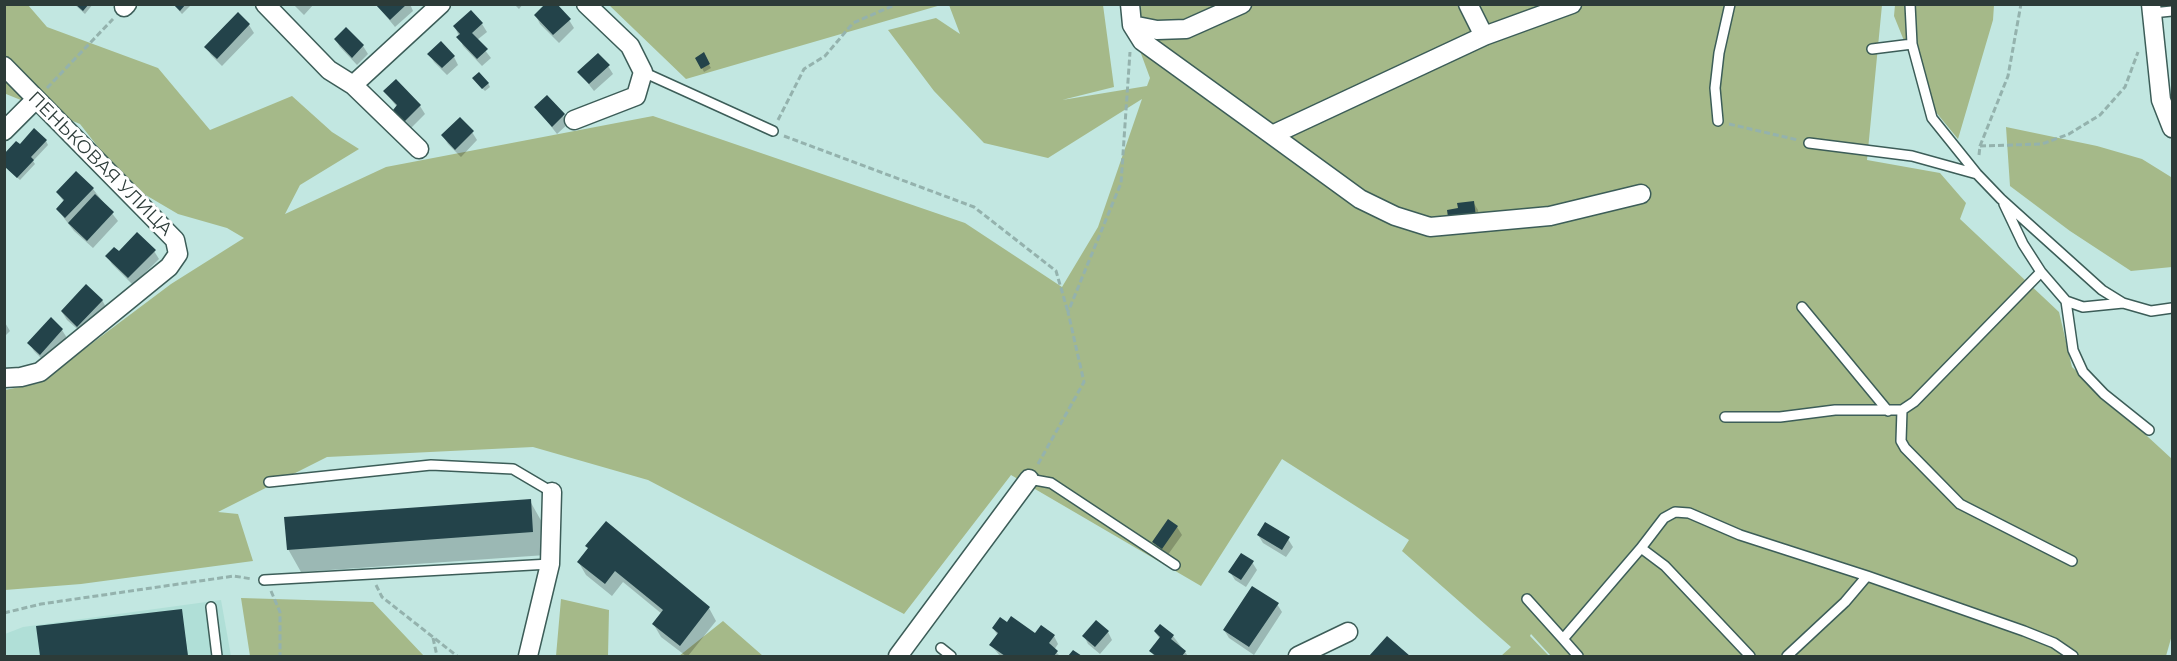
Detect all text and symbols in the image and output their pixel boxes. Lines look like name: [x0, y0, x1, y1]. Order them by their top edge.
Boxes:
street label: ПЕНЬКОВАЯ УЛИЦА: [23, 87, 177, 241]

